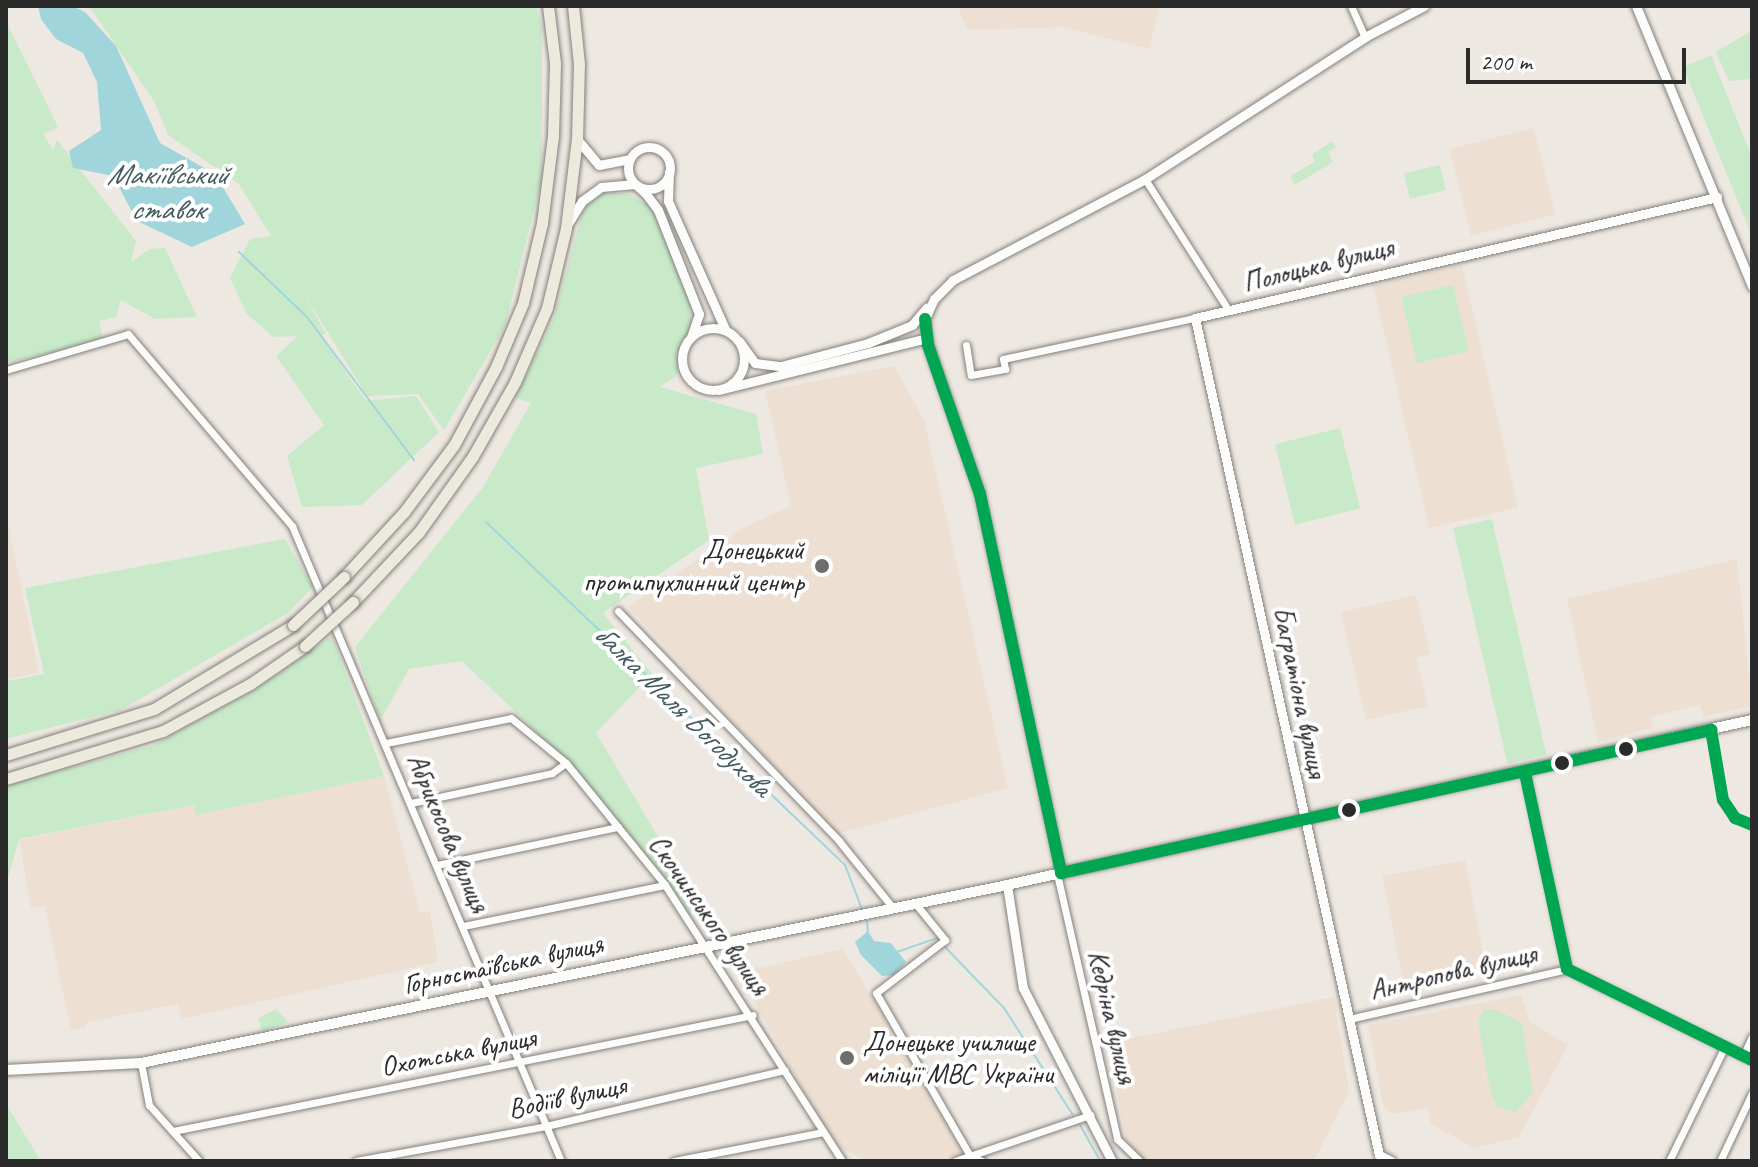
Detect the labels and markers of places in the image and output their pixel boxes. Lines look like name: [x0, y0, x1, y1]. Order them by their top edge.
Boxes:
place label: Донецький протипухлинний центр: [583, 533, 804, 599]
marker: Донецький протипухлинний центр: [811, 555, 833, 577]
unlabelled marker: [1618, 741, 1634, 757]
unlabelled marker: [1554, 755, 1570, 771]
unlabelled marker: [1341, 802, 1357, 818]
place label: Донецьке училище міліції МВС України: [863, 1025, 1053, 1091]
marker: Донецьке училище міліції МВС України: [838, 1049, 856, 1067]

